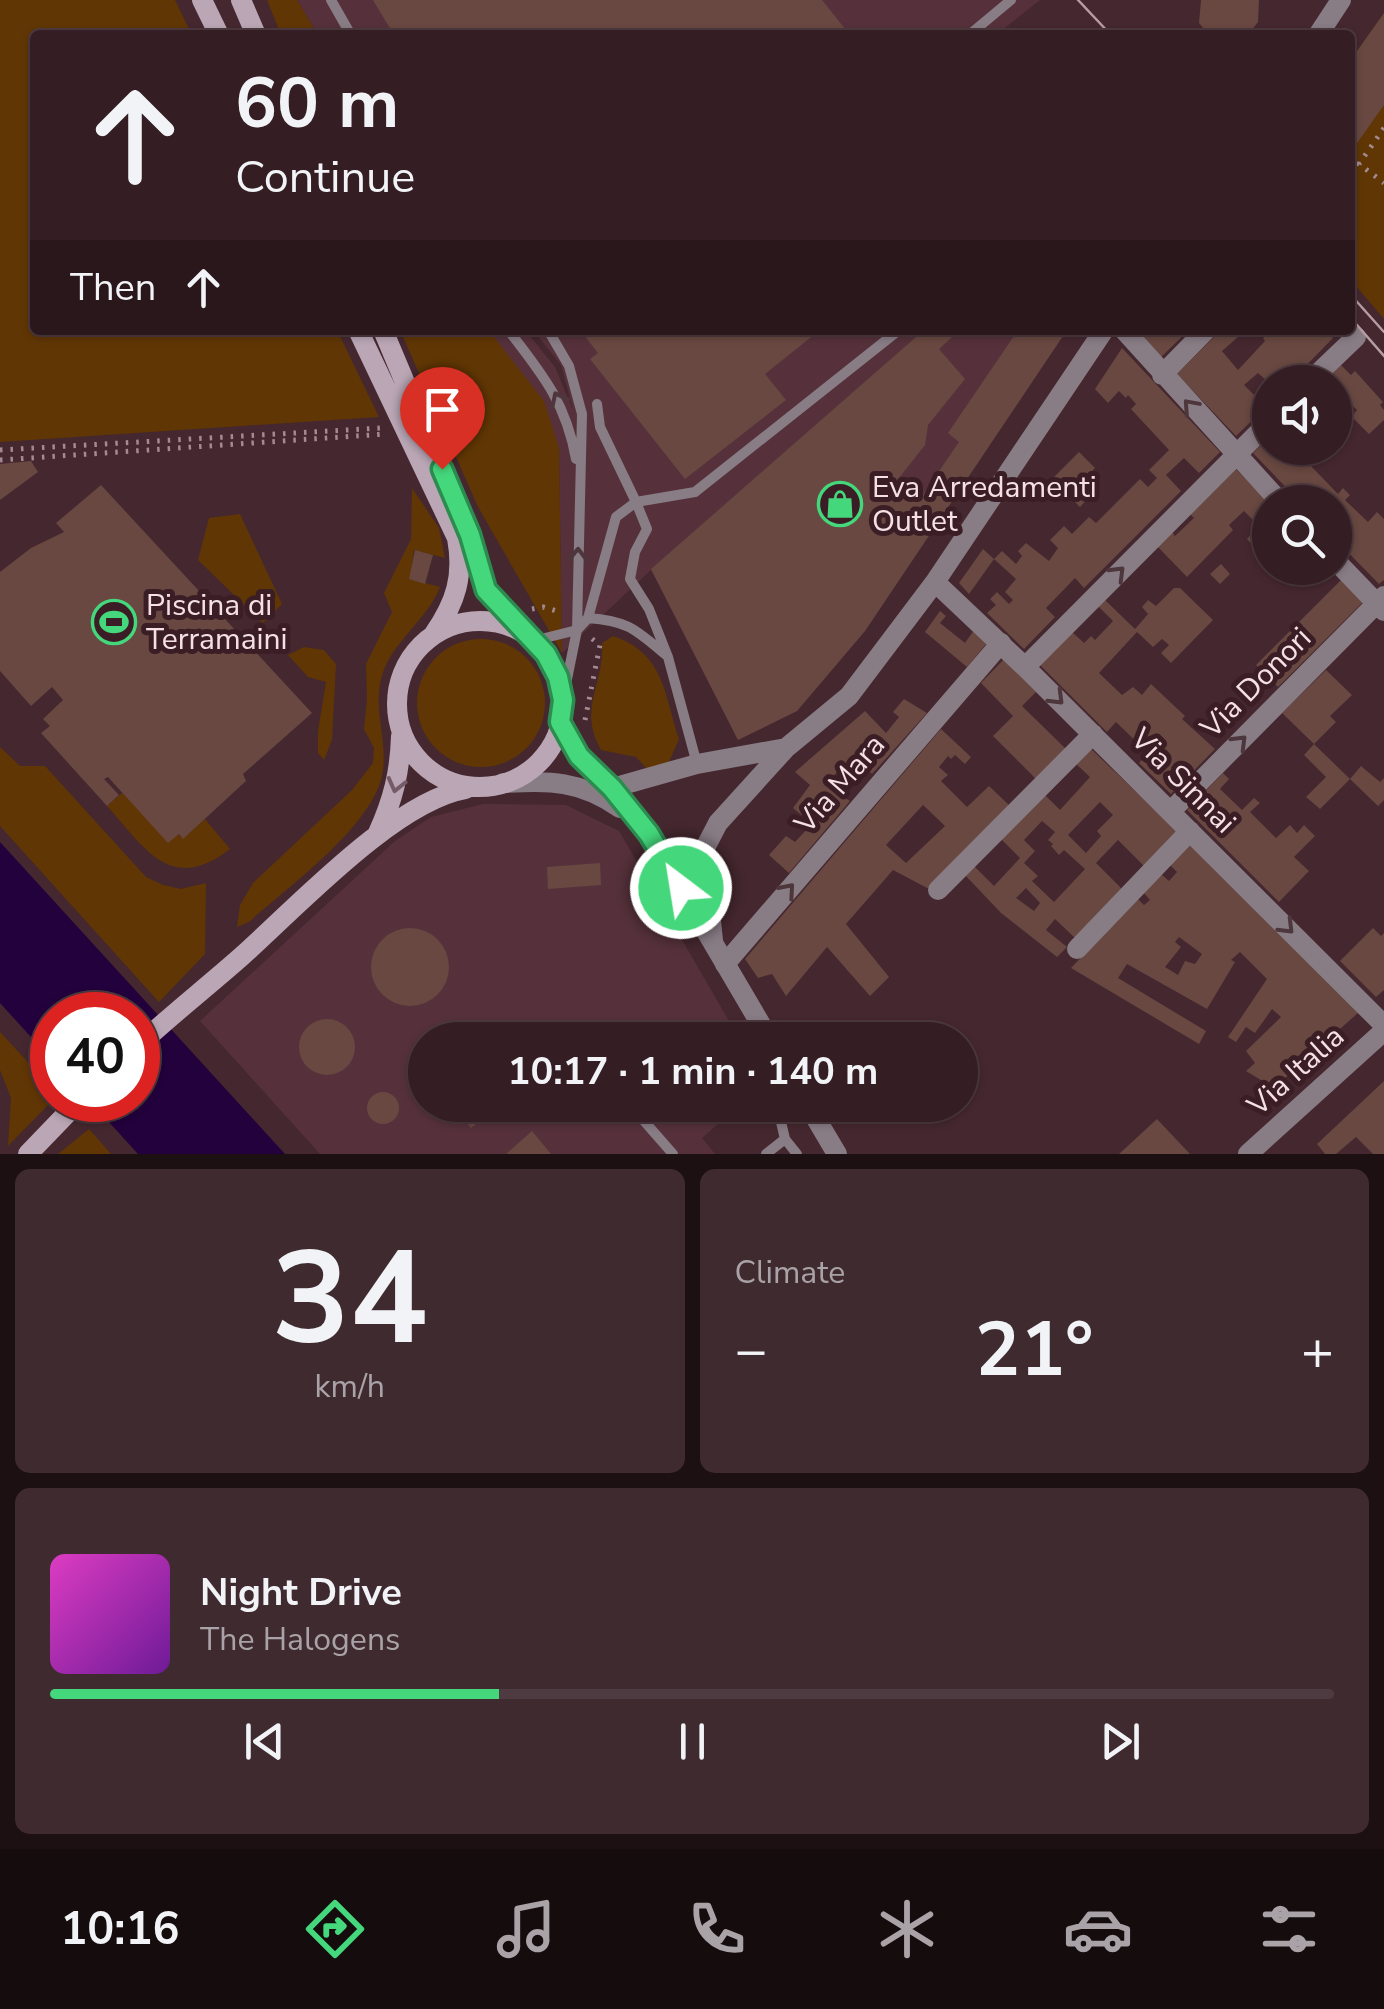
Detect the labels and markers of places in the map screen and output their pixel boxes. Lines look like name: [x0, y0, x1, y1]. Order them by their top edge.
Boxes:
pin: [400, 367, 485, 470]
place label: Eva Arredamenti Outlet: [872, 467, 1097, 542]
shop icon: Eva Arredamenti Outlet: [817, 481, 863, 527]
place label: Piscina di Terramaini: [146, 585, 288, 660]
sports icon: Piscina di Terramaini: [91, 599, 137, 645]

